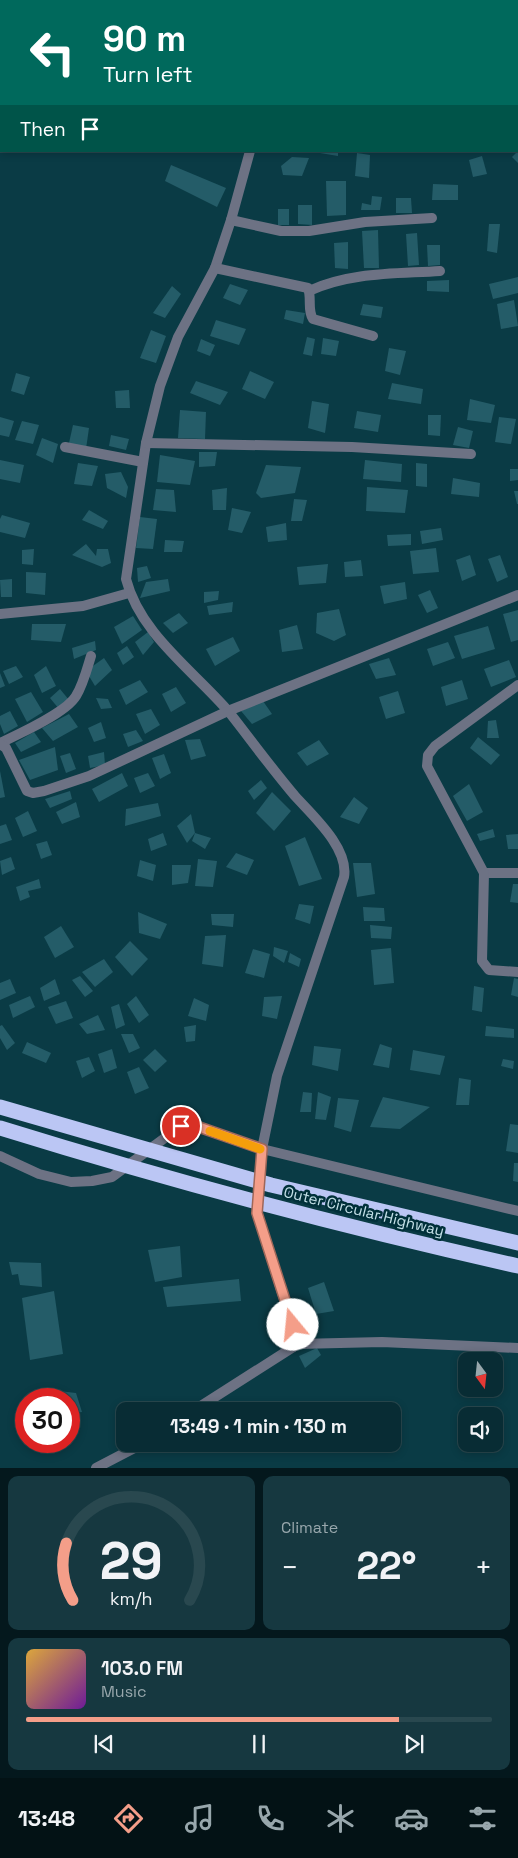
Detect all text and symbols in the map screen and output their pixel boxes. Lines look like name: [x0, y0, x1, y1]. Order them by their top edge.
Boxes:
text: 90 m: [103, 17, 186, 61]
icon: left: [20, 20, 85, 85]
text: Turn left: [103, 60, 193, 88]
icon: arrive: [76, 115, 104, 143]
text: Then: [20, 117, 66, 142]
pin: [160, 1105, 202, 1147]
icon: arrive: [167, 1112, 195, 1140]
street label: Outer Circular Highway: [282, 1182, 446, 1240]
position arrow: [266, 1298, 318, 1350]
north arrow: [458, 1352, 502, 1398]
map controls: [458, 1352, 503, 1452]
speed limit sign: 30: [15, 1388, 80, 1453]
button: sound: [458, 1407, 503, 1452]
text: 13:49 · 1 min · 130 m: [170, 1414, 347, 1439]
text: Climate: [281, 1517, 338, 1538]
text: 29: [100, 1528, 163, 1594]
text: 22°: [356, 1542, 417, 1590]
text: −: [281, 1549, 298, 1585]
text: +: [475, 1549, 492, 1585]
text: km/h: [110, 1587, 153, 1610]
text: 103.0 FM: [101, 1656, 183, 1681]
text: Music: [101, 1681, 147, 1702]
icon: previous: [90, 1730, 118, 1758]
icon: pause: [245, 1730, 273, 1758]
icon: next: [400, 1730, 428, 1758]
icon: directions: [111, 1801, 146, 1836]
icon: music: [182, 1801, 217, 1836]
icon: phone: [253, 1801, 288, 1836]
icon: climate: [323, 1801, 358, 1836]
icon: car: [394, 1801, 429, 1836]
icon: filters: [465, 1801, 500, 1836]
text: 13:48: [18, 1804, 75, 1832]

